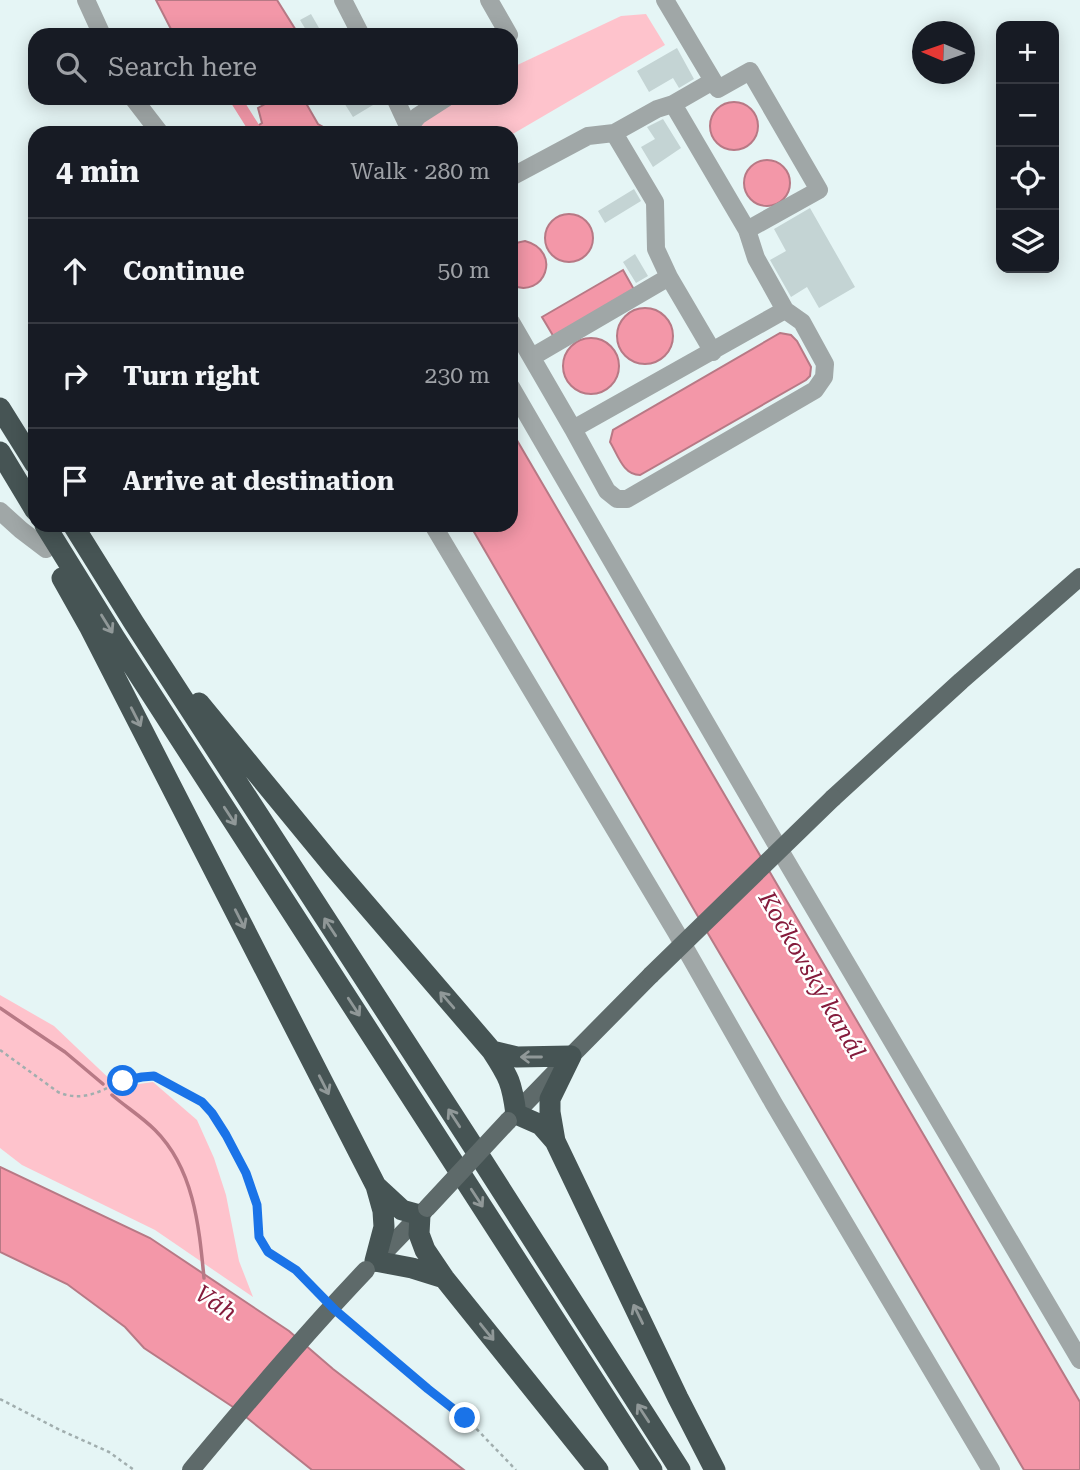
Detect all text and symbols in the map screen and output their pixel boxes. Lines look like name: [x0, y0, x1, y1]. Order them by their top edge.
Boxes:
north arrow: [912, 21, 975, 84]
map controls: [996, 21, 1059, 273]
button: +: [996, 21, 1059, 84]
search box: [28, 28, 518, 105]
icon: search: [52, 48, 90, 86]
text: Search here: [108, 52, 257, 82]
button: −: [996, 84, 1059, 147]
button: locate: [996, 147, 1059, 210]
text: 4 min: [56, 154, 139, 189]
text: Walk · 280 m: [351, 158, 490, 185]
button: layers: [996, 210, 1059, 273]
icon: ahead: [56, 252, 94, 290]
text: Continue: [123, 256, 245, 286]
text: 50 m: [437, 257, 490, 284]
icon: right: [56, 357, 94, 395]
text: Turn right: [123, 361, 259, 391]
text: 230 m: [425, 362, 490, 389]
icon: arrive: [56, 462, 94, 500]
text: Arrive at destination: [123, 466, 394, 496]
one-way arrow: [100, 614, 114, 634]
one-way arrow: [129, 706, 143, 727]
one-way arrow: [223, 805, 237, 825]
water label: Kočkovský kanál: [752, 886, 871, 1064]
one-way arrow: [233, 909, 247, 929]
one-way arrow: [323, 918, 338, 937]
one-way arrow: [439, 991, 455, 1009]
one-way arrow: [347, 996, 361, 1016]
one-way arrow: [520, 1050, 543, 1064]
route start: [107, 1065, 138, 1096]
one-way arrow: [318, 1074, 332, 1095]
one-way arrow: [447, 1109, 462, 1128]
one-way arrow: [471, 1187, 485, 1207]
water label: Váh: [190, 1279, 242, 1327]
one-way arrow: [631, 1304, 645, 1325]
one-way arrow: [479, 1322, 495, 1340]
route end: [449, 1402, 480, 1433]
one-way arrow: [636, 1403, 650, 1423]

